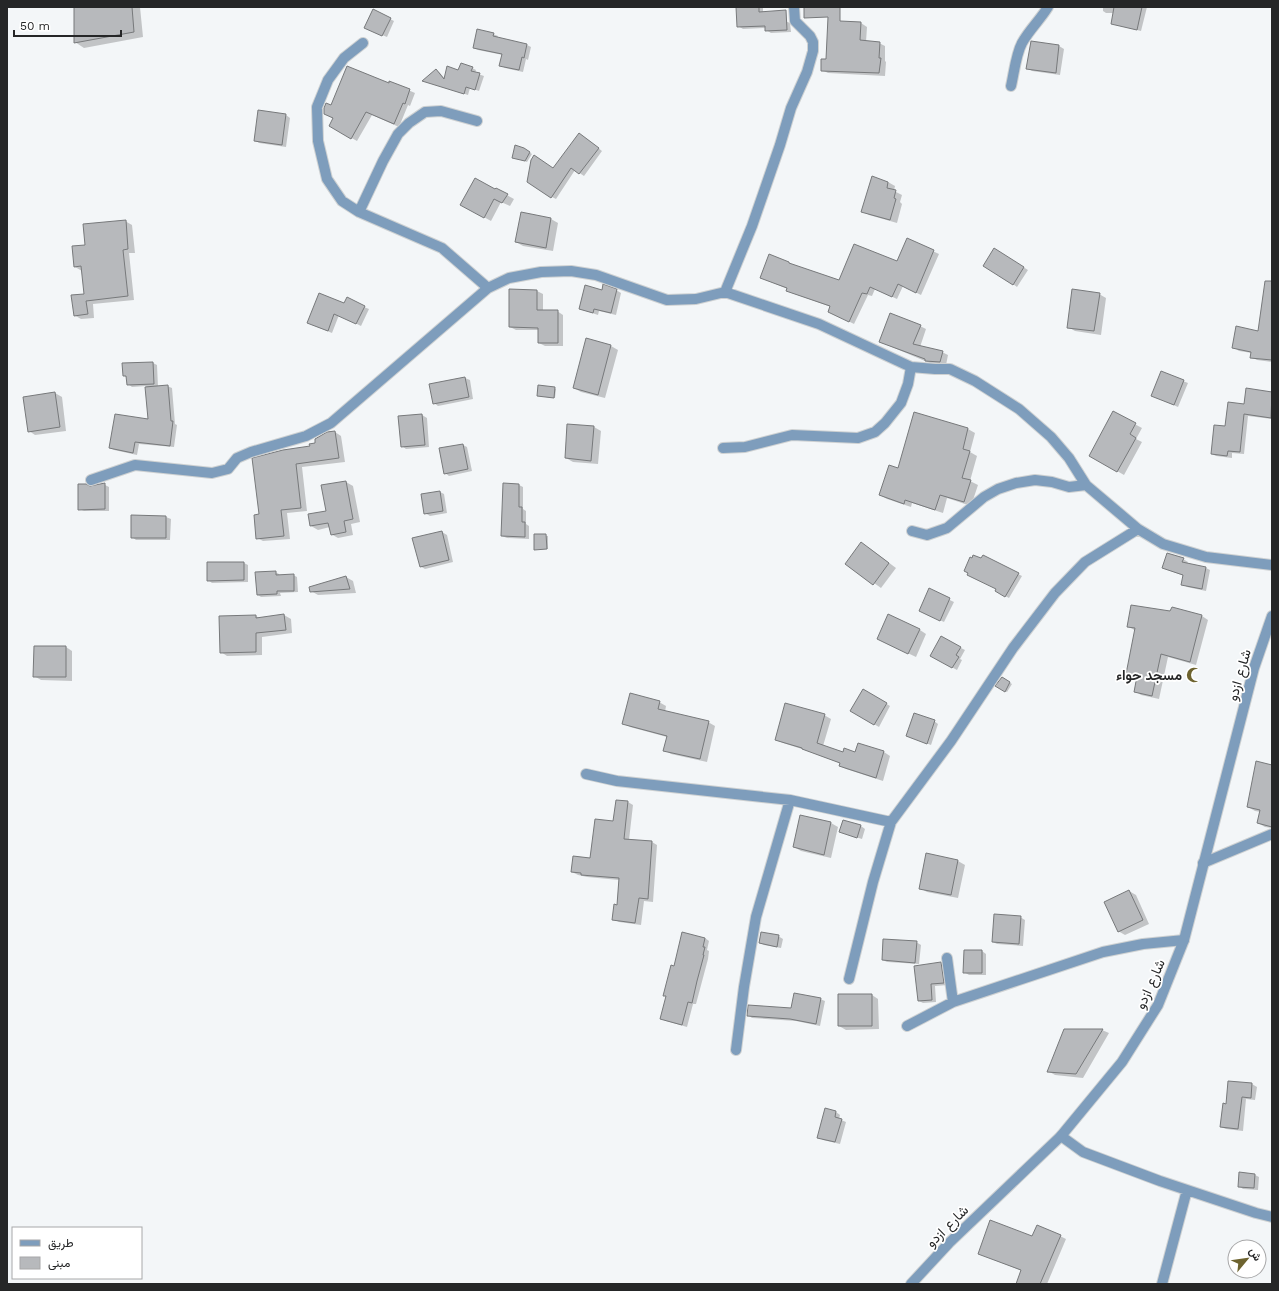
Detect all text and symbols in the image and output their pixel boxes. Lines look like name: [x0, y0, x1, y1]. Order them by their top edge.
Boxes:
scale bar: [14, 12, 121, 38]
text: 50 m: [20, 19, 50, 33]
street label: شارع ازدو: [1224, 647, 1257, 703]
mosque icon: مسجد حواء: [1185, 666, 1203, 684]
place label: مسجد حواء: [1116, 667, 1182, 684]
street label: شارع ازدو: [1132, 957, 1171, 1013]
street label: شارع ازدو: [923, 1202, 973, 1252]
legend: [12, 1227, 142, 1279]
text: طريق: [48, 1236, 74, 1251]
north arrow: [1227, 1239, 1267, 1279]
text: ش: [1246, 1245, 1264, 1263]
text: مبنى: [48, 1256, 70, 1271]

